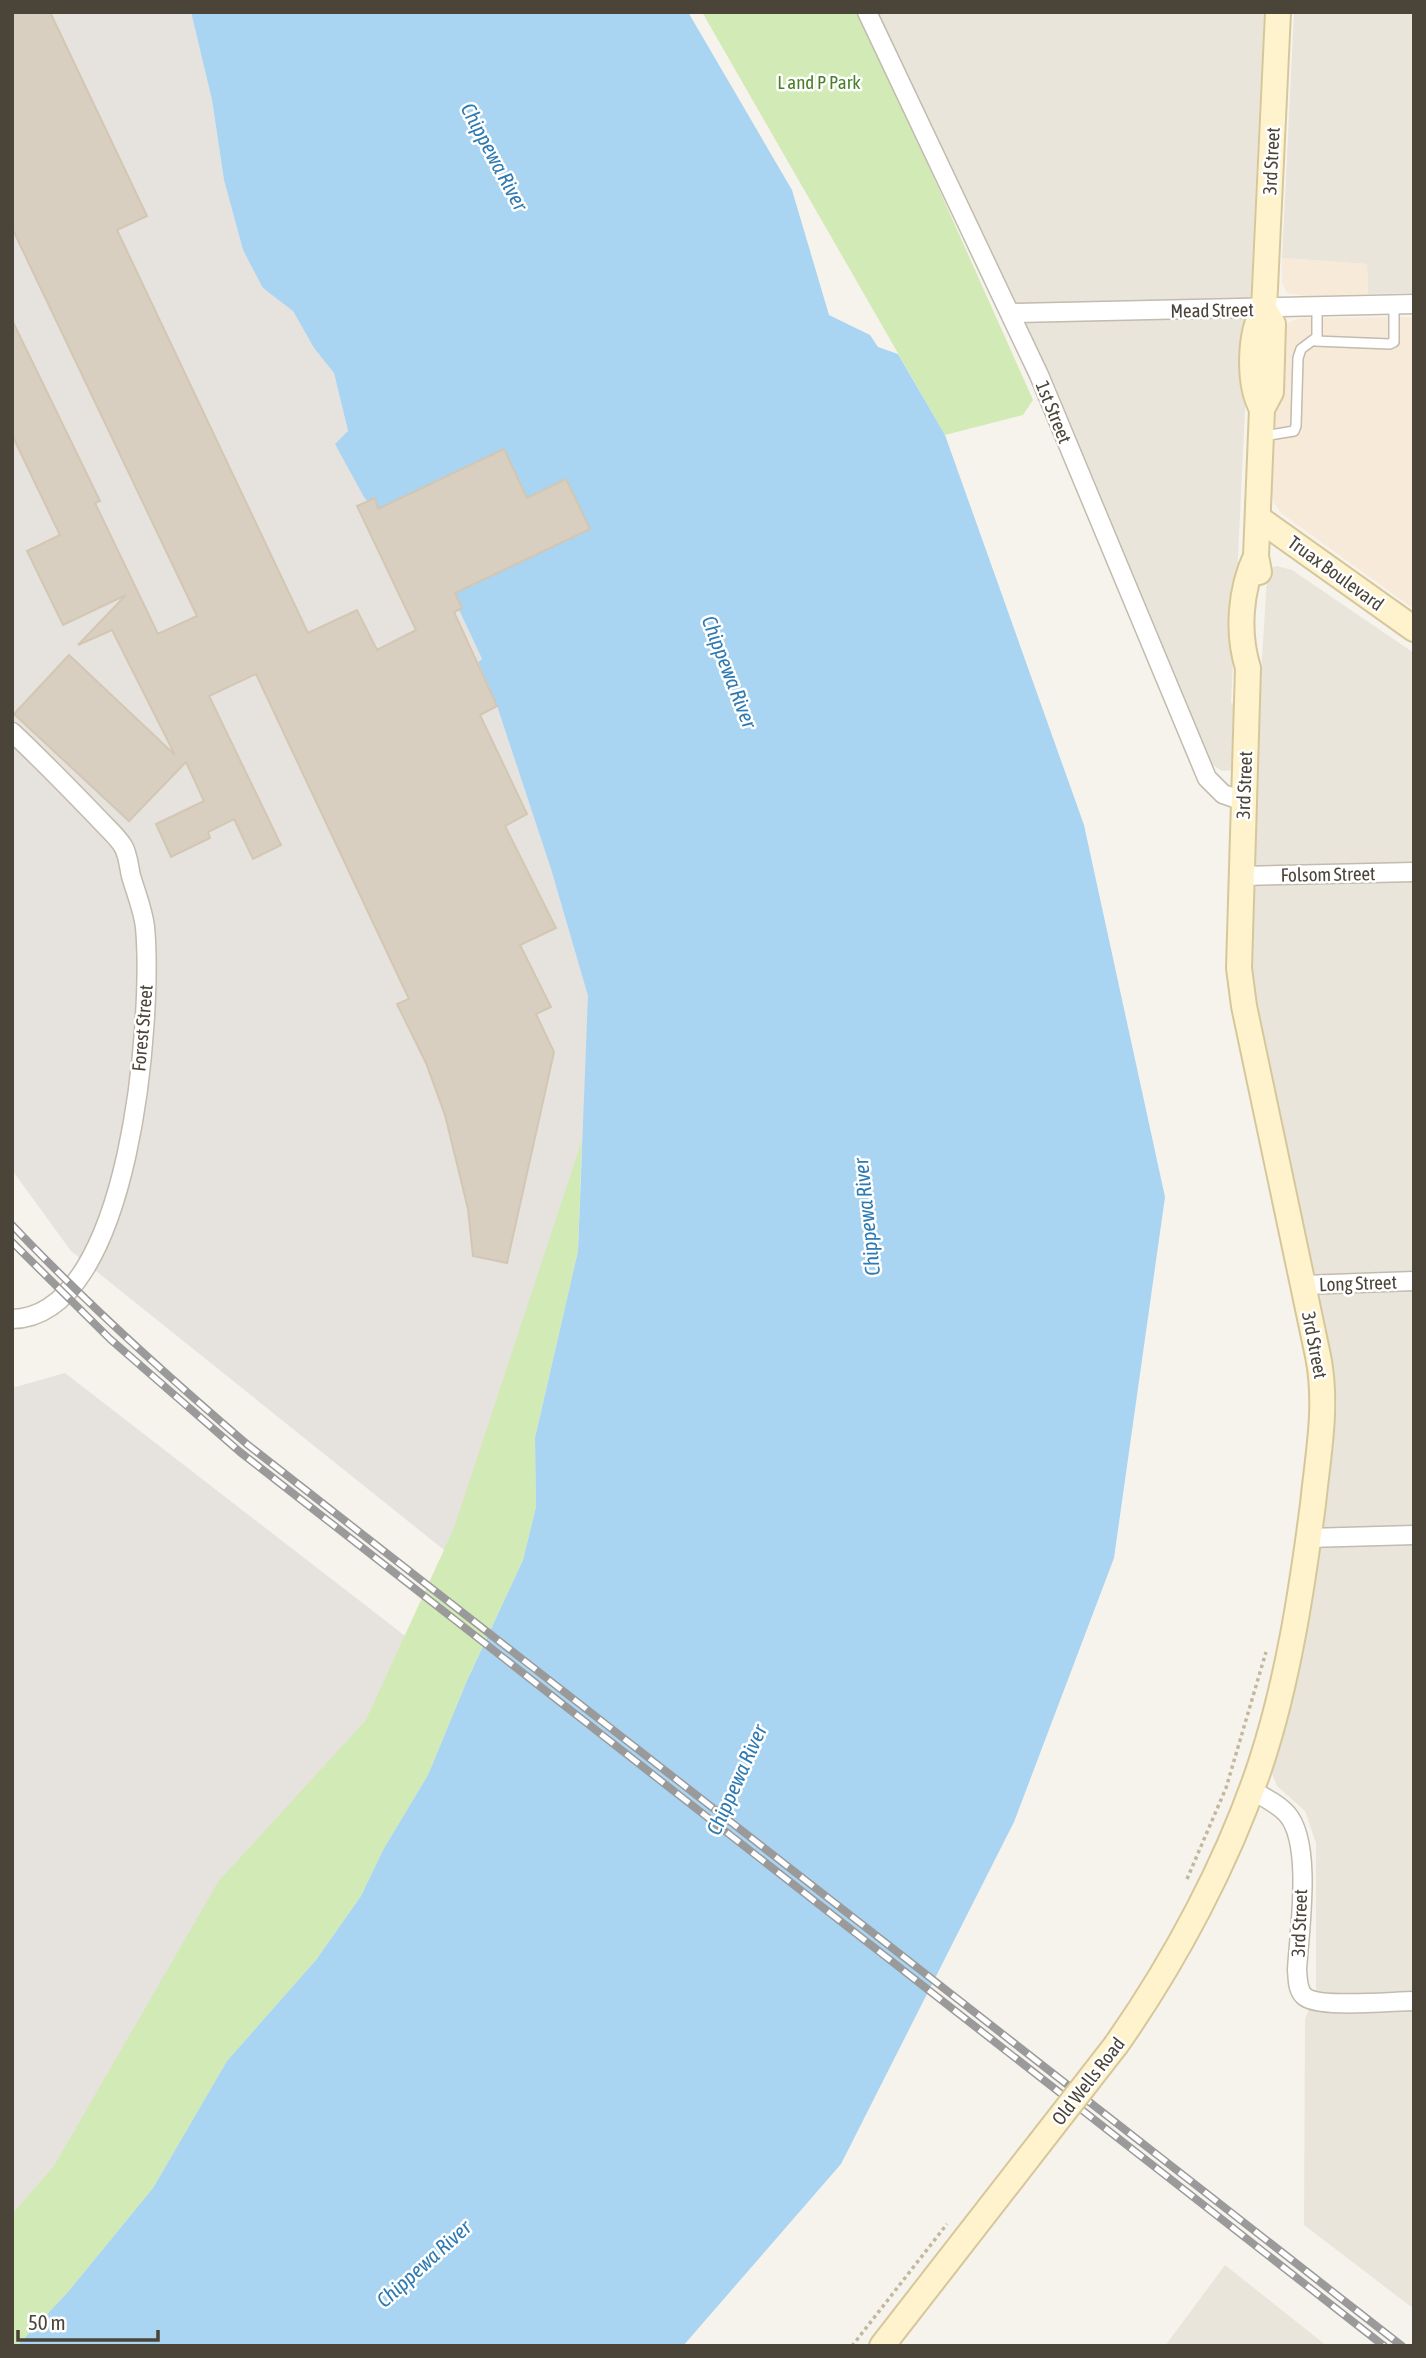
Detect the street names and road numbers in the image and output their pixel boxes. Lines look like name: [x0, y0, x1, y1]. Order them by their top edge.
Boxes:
street label: 3rd Street: [1258, 127, 1284, 195]
street label: Mead Street: [1170, 298, 1254, 322]
street label: 1st Street: [1032, 378, 1076, 446]
street label: Truax Boulevard: [1284, 531, 1388, 615]
street label: 3rd Street: [1232, 751, 1256, 819]
street label: Folsom Street: [1280, 862, 1376, 886]
street label: Forest Street: [127, 984, 157, 1072]
street label: Long Street: [1319, 1271, 1397, 1295]
street label: 3rd Street: [1298, 1310, 1332, 1380]
street label: 3rd Street: [1287, 1889, 1311, 1957]
street label: Old Wells Road: [1047, 2033, 1129, 2129]

